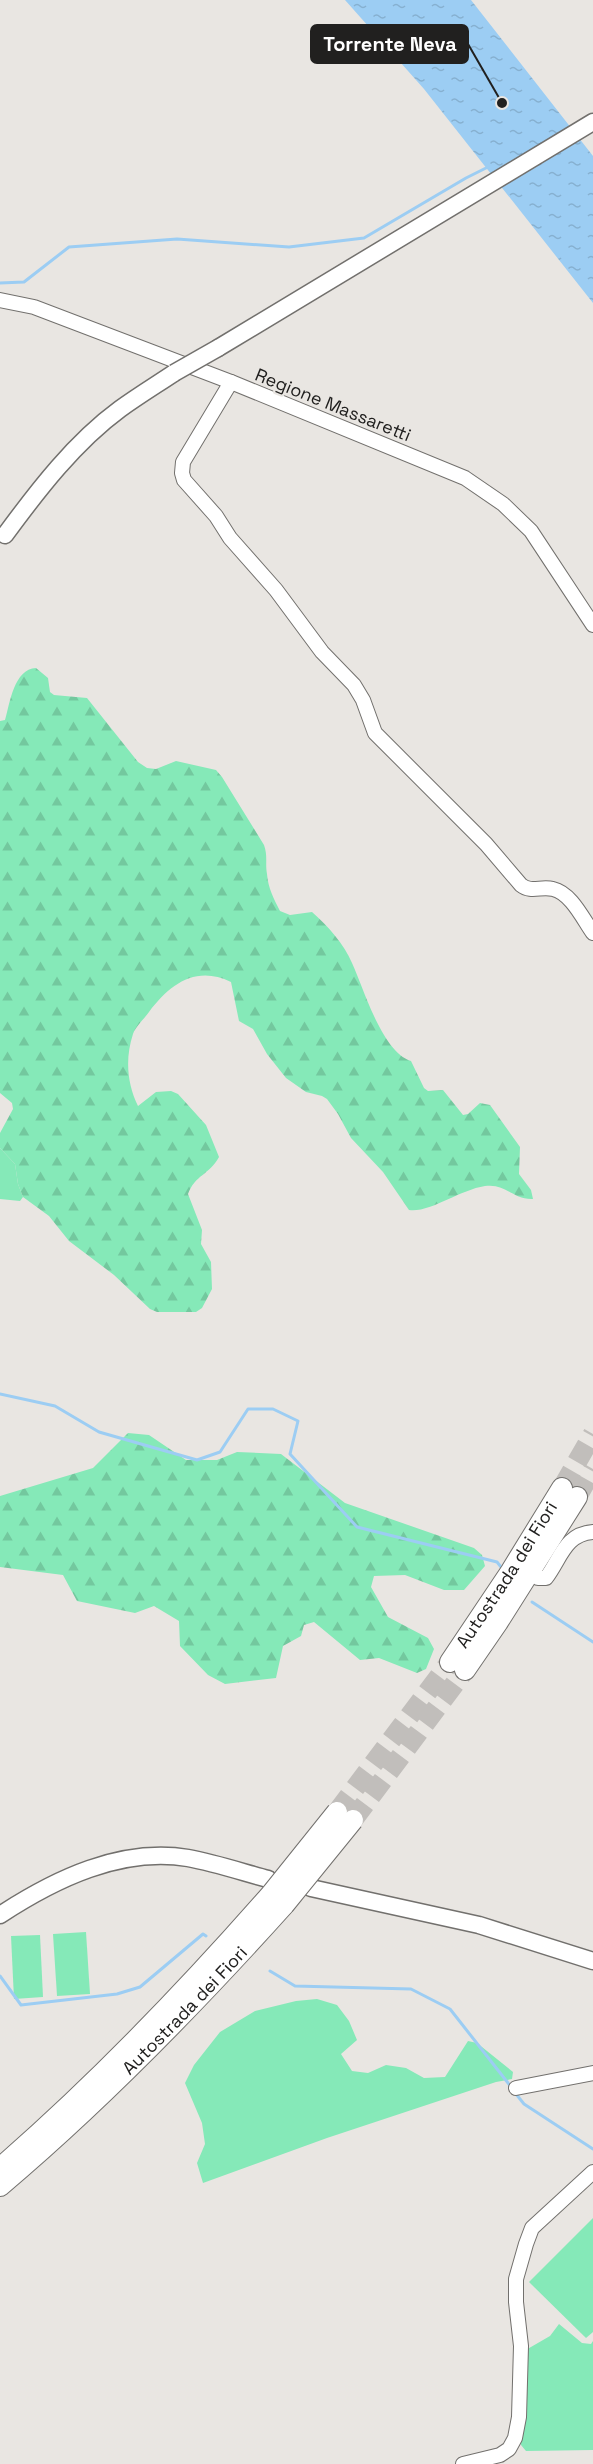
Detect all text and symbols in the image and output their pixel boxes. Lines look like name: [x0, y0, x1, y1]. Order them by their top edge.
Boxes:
callout: Torrente Neva: [311, 25, 468, 63]
text: Torrente Neva: [323, 31, 457, 57]
street label: Regione Massaretti: [252, 363, 415, 446]
street label: Autostrada dei Fiori: [451, 1497, 562, 1652]
street label: Autostrada dei Fiori: [117, 1941, 252, 2079]

